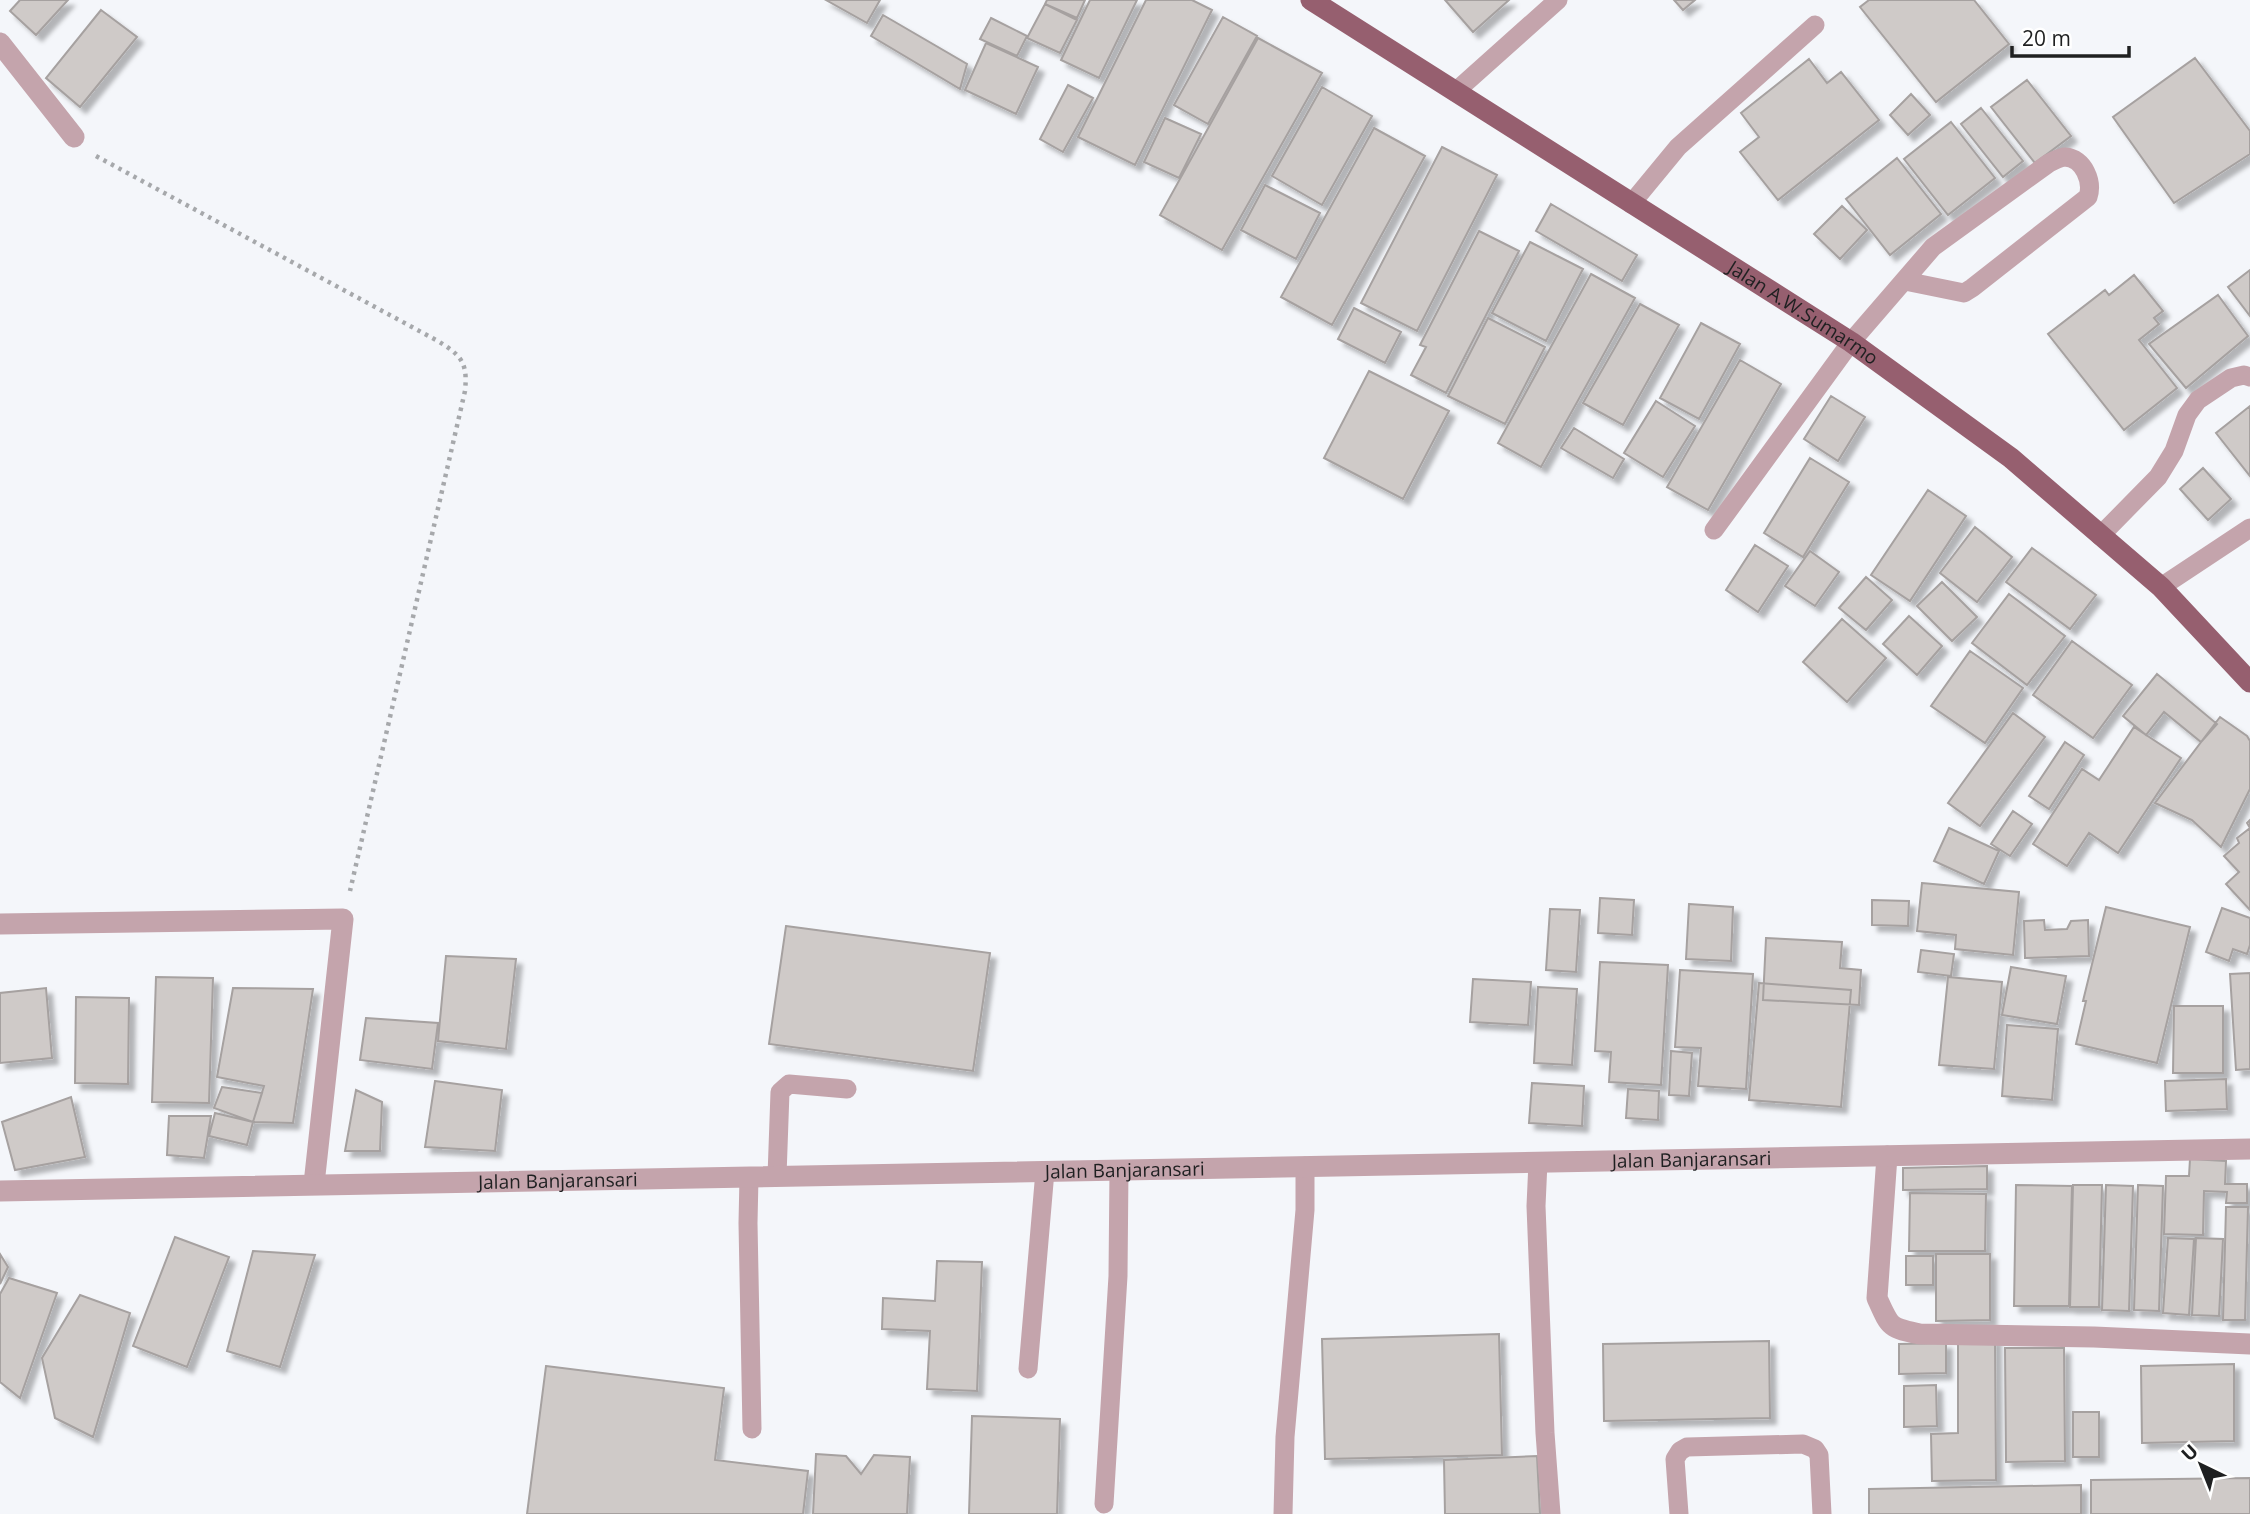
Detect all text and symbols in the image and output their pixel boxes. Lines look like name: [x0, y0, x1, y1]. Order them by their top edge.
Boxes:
scale bar: [2012, 14, 2129, 58]
text: 20 m: [2022, 24, 2071, 52]
street label: Jalan A.W.Sumarmo: [1721, 253, 1884, 371]
street label: Jalan Banjaransari: [1610, 1145, 1772, 1174]
street label: Jalan Banjaransari: [1043, 1156, 1205, 1185]
street label: Jalan Banjaransari: [476, 1166, 638, 1195]
north arrow: [2166, 1430, 2236, 1500]
text: U: [2175, 1438, 2204, 1467]

